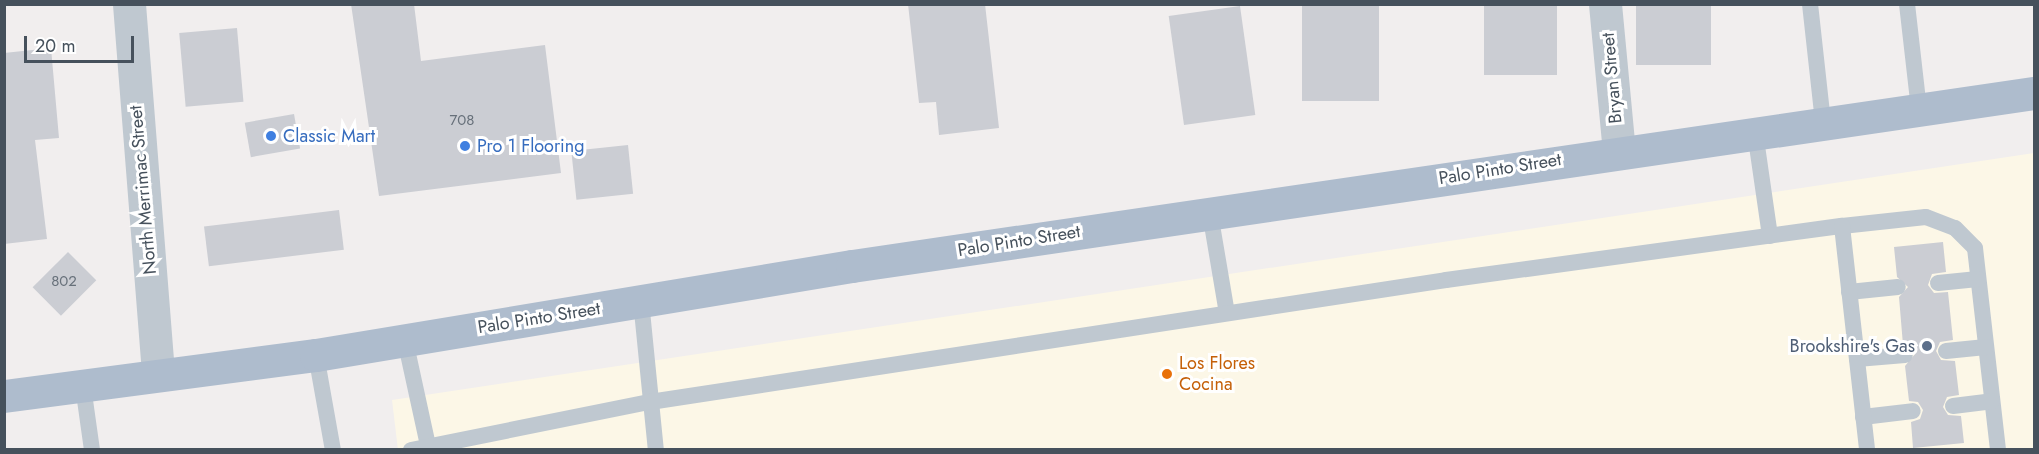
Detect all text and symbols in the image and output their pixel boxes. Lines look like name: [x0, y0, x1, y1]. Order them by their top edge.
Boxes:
scale bar: [27, 24, 136, 62]
street label: Bryan Street: [1597, 32, 1627, 124]
text: 20 m: [35, 33, 75, 59]
street label: North Merrimac Street: [125, 105, 161, 275]
house number: 708: [449, 112, 475, 130]
place label: Classic Mart: [283, 125, 375, 147]
marker: Classic Mart: [264, 129, 278, 143]
place label: Pro 1 Flooring: [477, 135, 584, 157]
marker: Pro 1 Flooring: [458, 139, 472, 153]
street label: Palo Pinto Street: [1437, 149, 1563, 189]
street label: Palo Pinto Street: [956, 221, 1082, 261]
house number: 802: [51, 273, 77, 291]
street label: Palo Pinto Street: [476, 298, 602, 338]
place label: Brookshire's Gas: [1790, 335, 1915, 357]
marker: Brookshire's Gas: [1920, 339, 1934, 353]
place label: Los Flores Cocina: [1179, 353, 1255, 395]
marker: Los Flores Cocina: [1160, 367, 1174, 381]

